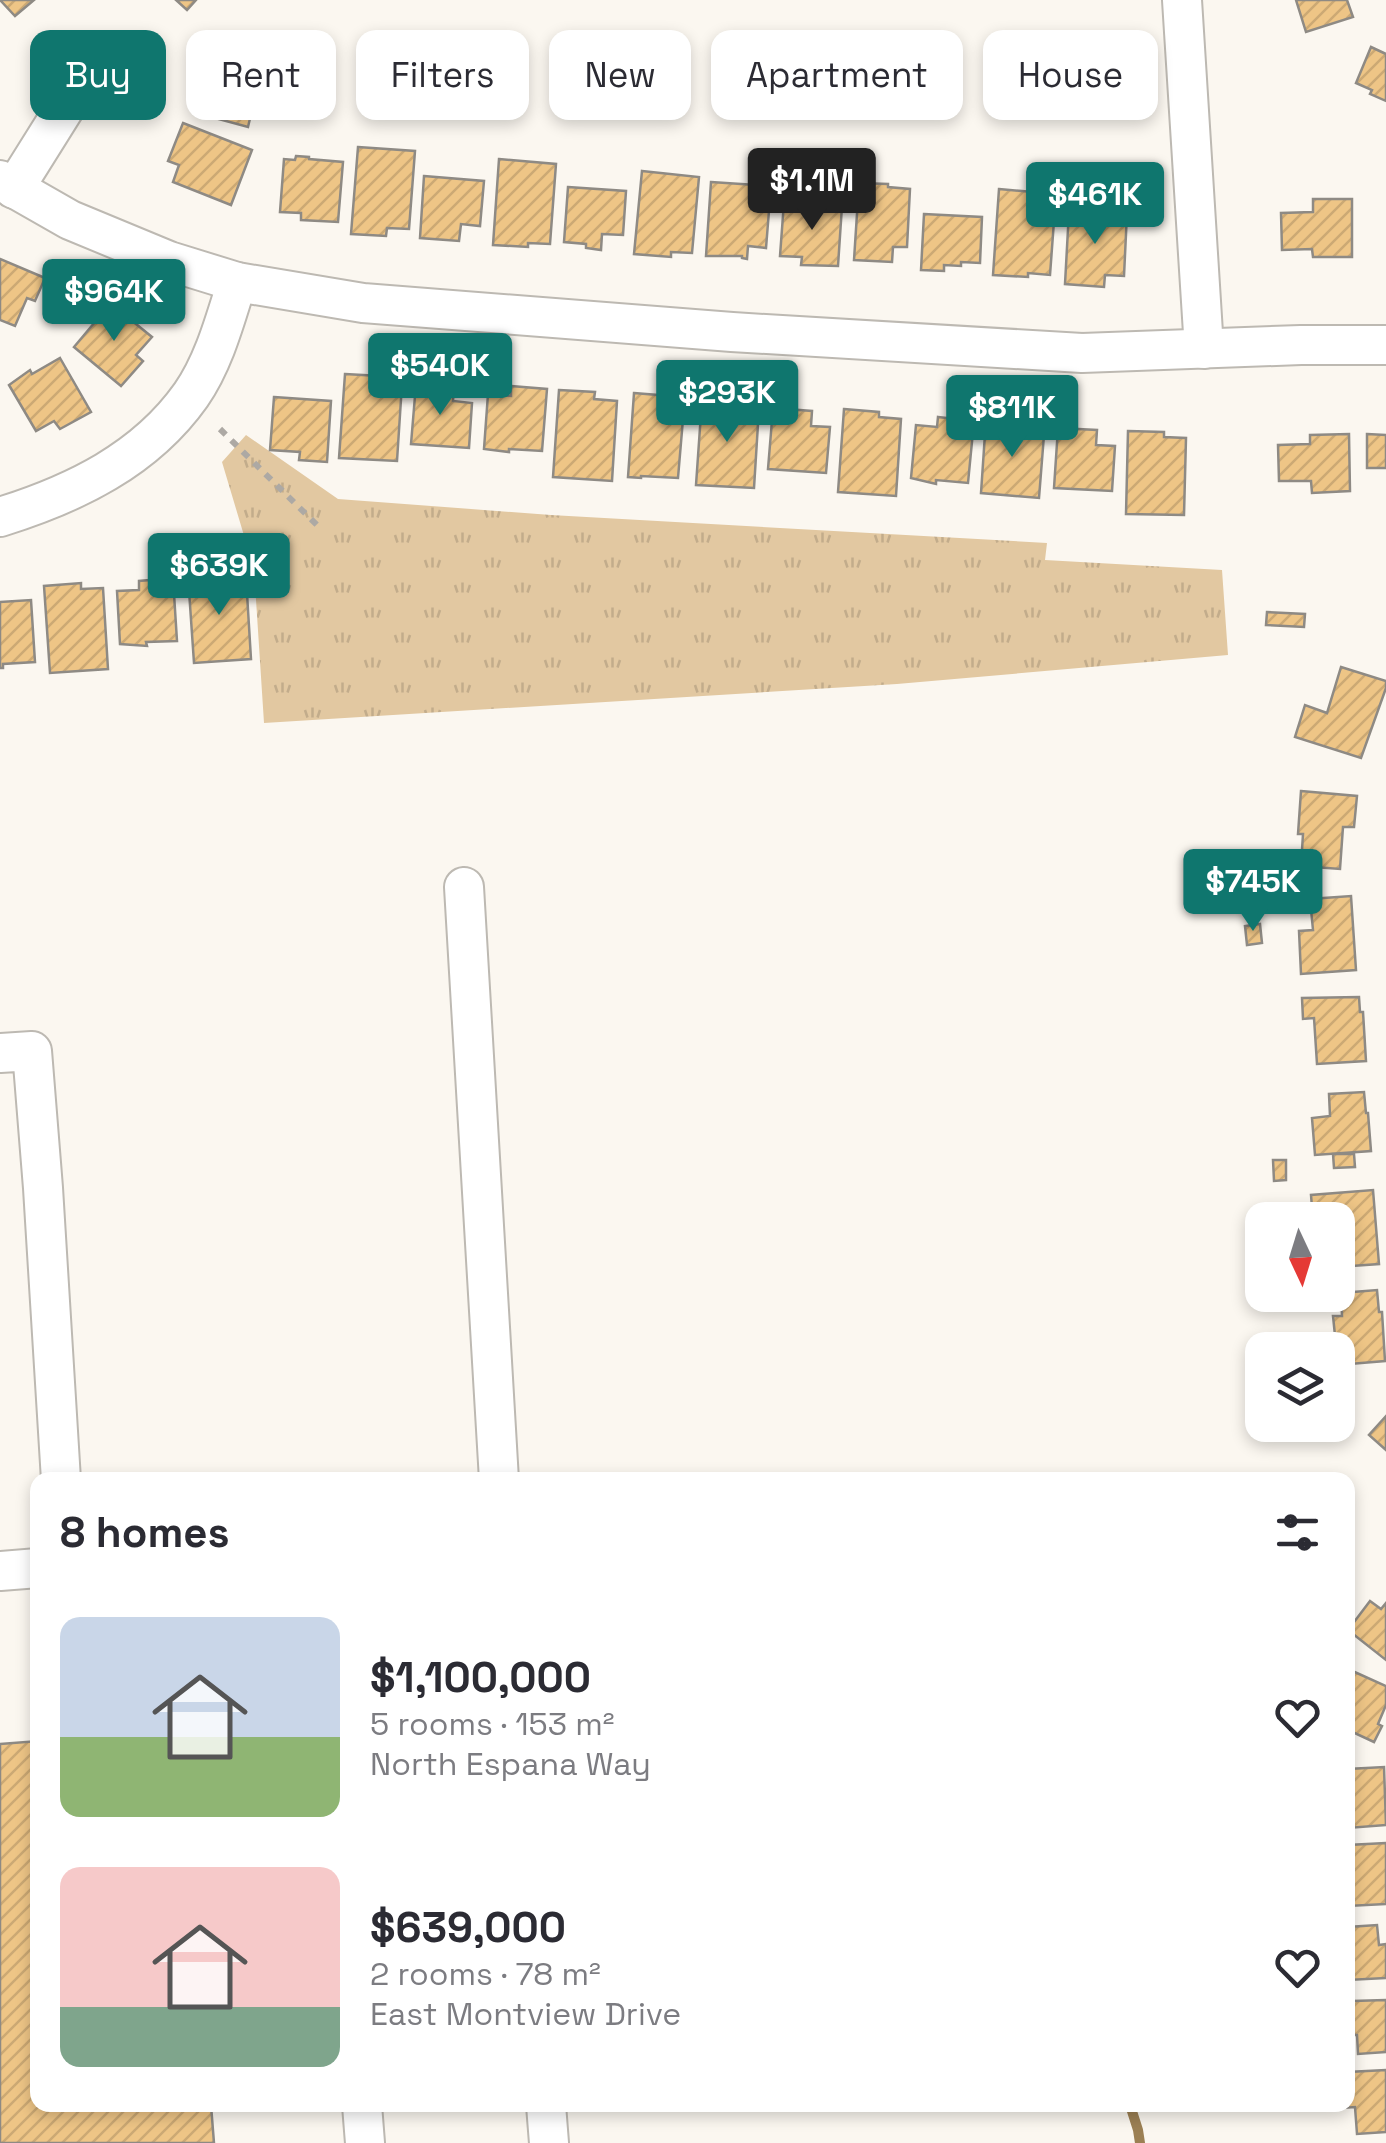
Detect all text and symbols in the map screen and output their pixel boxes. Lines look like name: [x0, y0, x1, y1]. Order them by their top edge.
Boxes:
chip: Buy: [30, 30, 166, 120]
chip: Rent: [186, 30, 336, 120]
chip: Filters: [356, 30, 529, 120]
chip: New: [549, 30, 691, 120]
chip: Apartment: [711, 30, 963, 120]
chip: House: [983, 30, 1158, 120]
pin: $1.1M: [742, 148, 882, 233]
text: $1.1M: [770, 160, 854, 200]
pin: $461K: [1025, 162, 1165, 247]
text: $461K: [1048, 174, 1142, 214]
pin: $964K: [44, 259, 184, 344]
text: $964K: [64, 271, 164, 311]
pin: $540K: [370, 333, 510, 418]
text: $540K: [390, 345, 490, 385]
pin: $293K: [657, 360, 797, 445]
text: $293K: [678, 372, 776, 412]
pin: $811K: [942, 375, 1082, 460]
text: $811K: [968, 387, 1056, 427]
pin: $639K: [149, 533, 289, 618]
text: $639K: [170, 545, 268, 585]
pin: $745K: [1183, 849, 1323, 934]
text: $745K: [1205, 861, 1301, 901]
north arrow: [1245, 1202, 1355, 1312]
map controls: [1245, 1202, 1355, 1442]
button: layers: [1245, 1332, 1355, 1442]
icon: filters: [1270, 1505, 1325, 1560]
text: 8 homes: [60, 1506, 230, 1559]
text: $1,100,000: [370, 1651, 591, 1704]
icon: home: [140, 1657, 260, 1777]
icon: heart: [1270, 1690, 1325, 1745]
text: 5 rooms · 153 m²: [370, 1704, 615, 1744]
text: North Espana Way: [370, 1744, 651, 1784]
text: $639,000: [370, 1901, 566, 1954]
icon: home: [140, 1907, 260, 2027]
icon: heart: [1270, 1940, 1325, 1995]
text: 2 rooms · 78 m²: [370, 1954, 601, 1994]
text: East Montview Drive: [370, 1994, 681, 2034]

